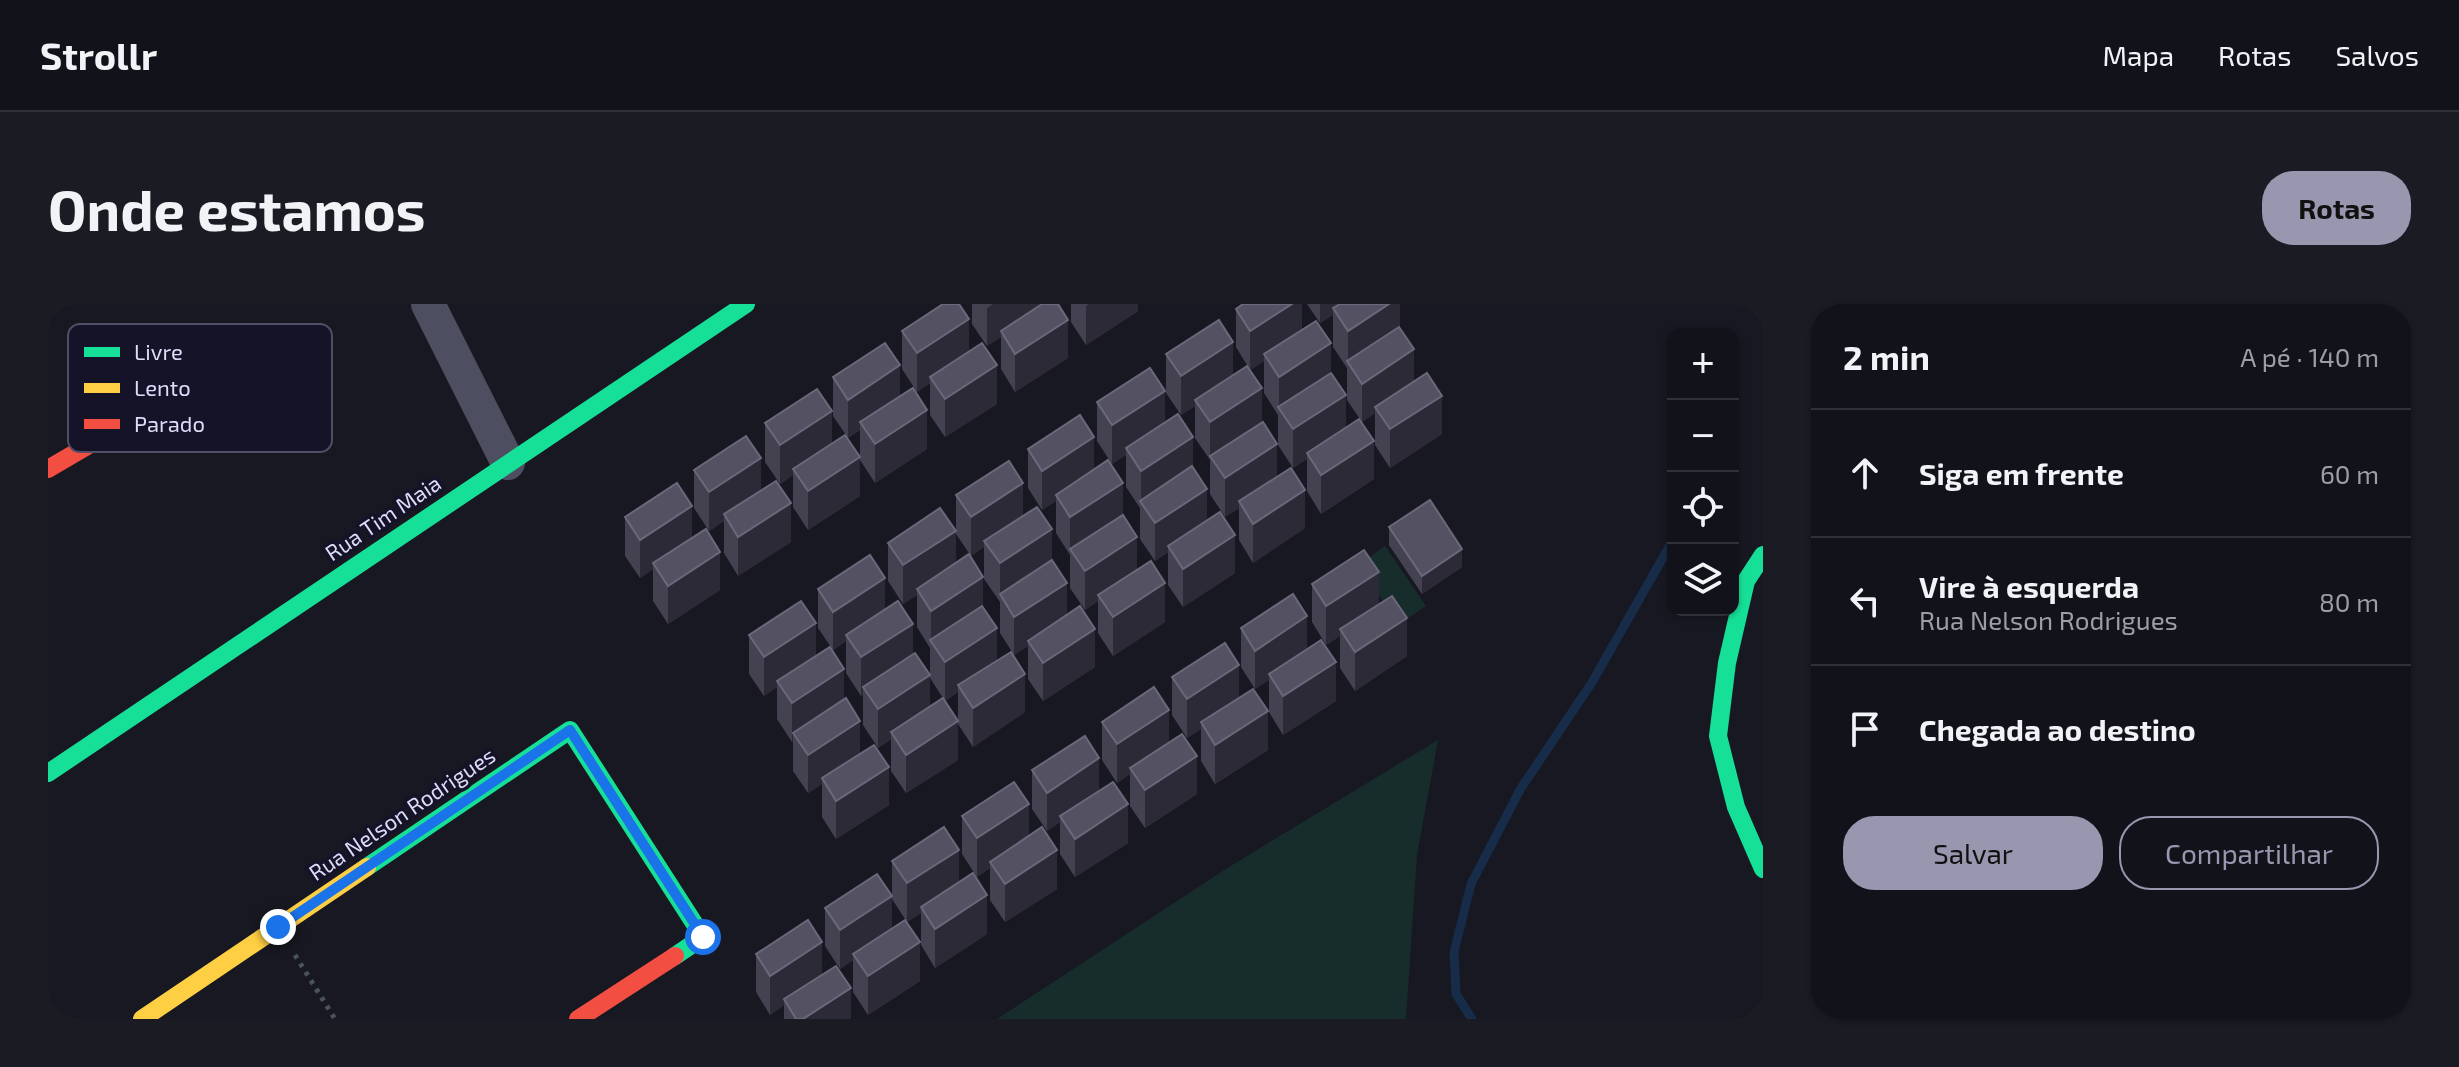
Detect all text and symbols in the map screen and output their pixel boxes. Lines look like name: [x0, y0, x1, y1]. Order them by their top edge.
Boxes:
text: Strollr: [40, 32, 157, 78]
text: Mapa: [2103, 38, 2174, 72]
text: Rotas: [2218, 38, 2291, 72]
text: Salvos: [2335, 38, 2419, 72]
button: Rotas: [2262, 171, 2411, 245]
text: Onde estamos: [48, 175, 426, 242]
legend: [68, 324, 332, 452]
map controls: [1667, 328, 1739, 616]
button: +: [1667, 328, 1739, 400]
text: 2 min: [1843, 336, 1930, 377]
text: Livre: [134, 338, 183, 364]
text: A pé · 140 m: [2240, 341, 2379, 372]
text: Lento: [134, 374, 191, 400]
button: −: [1667, 400, 1739, 472]
text: Parado: [134, 410, 205, 436]
icon: ahead: [1843, 451, 1887, 495]
text: Siga em frente: [1919, 455, 2124, 491]
text: 60 m: [2320, 458, 2379, 489]
street label: Rua Tim Maia: [320, 469, 445, 565]
button: locate: [1667, 472, 1739, 544]
button: layers: [1667, 544, 1739, 616]
text: Vire à esquerda: [1919, 568, 2139, 604]
icon: left: [1843, 579, 1887, 623]
text: 80 m: [2319, 586, 2379, 617]
text: Rua Nelson Rodrigues: [1919, 604, 2178, 635]
icon: arrive: [1843, 707, 1887, 751]
text: Chegada ao destino: [1919, 711, 2196, 747]
street label: Rua Nelson Rodrigues: [303, 741, 499, 885]
button: Salvar: [1843, 816, 2103, 890]
button: Compartilhar: [2119, 816, 2379, 890]
route end: [260, 909, 296, 945]
route start: [685, 919, 721, 955]

